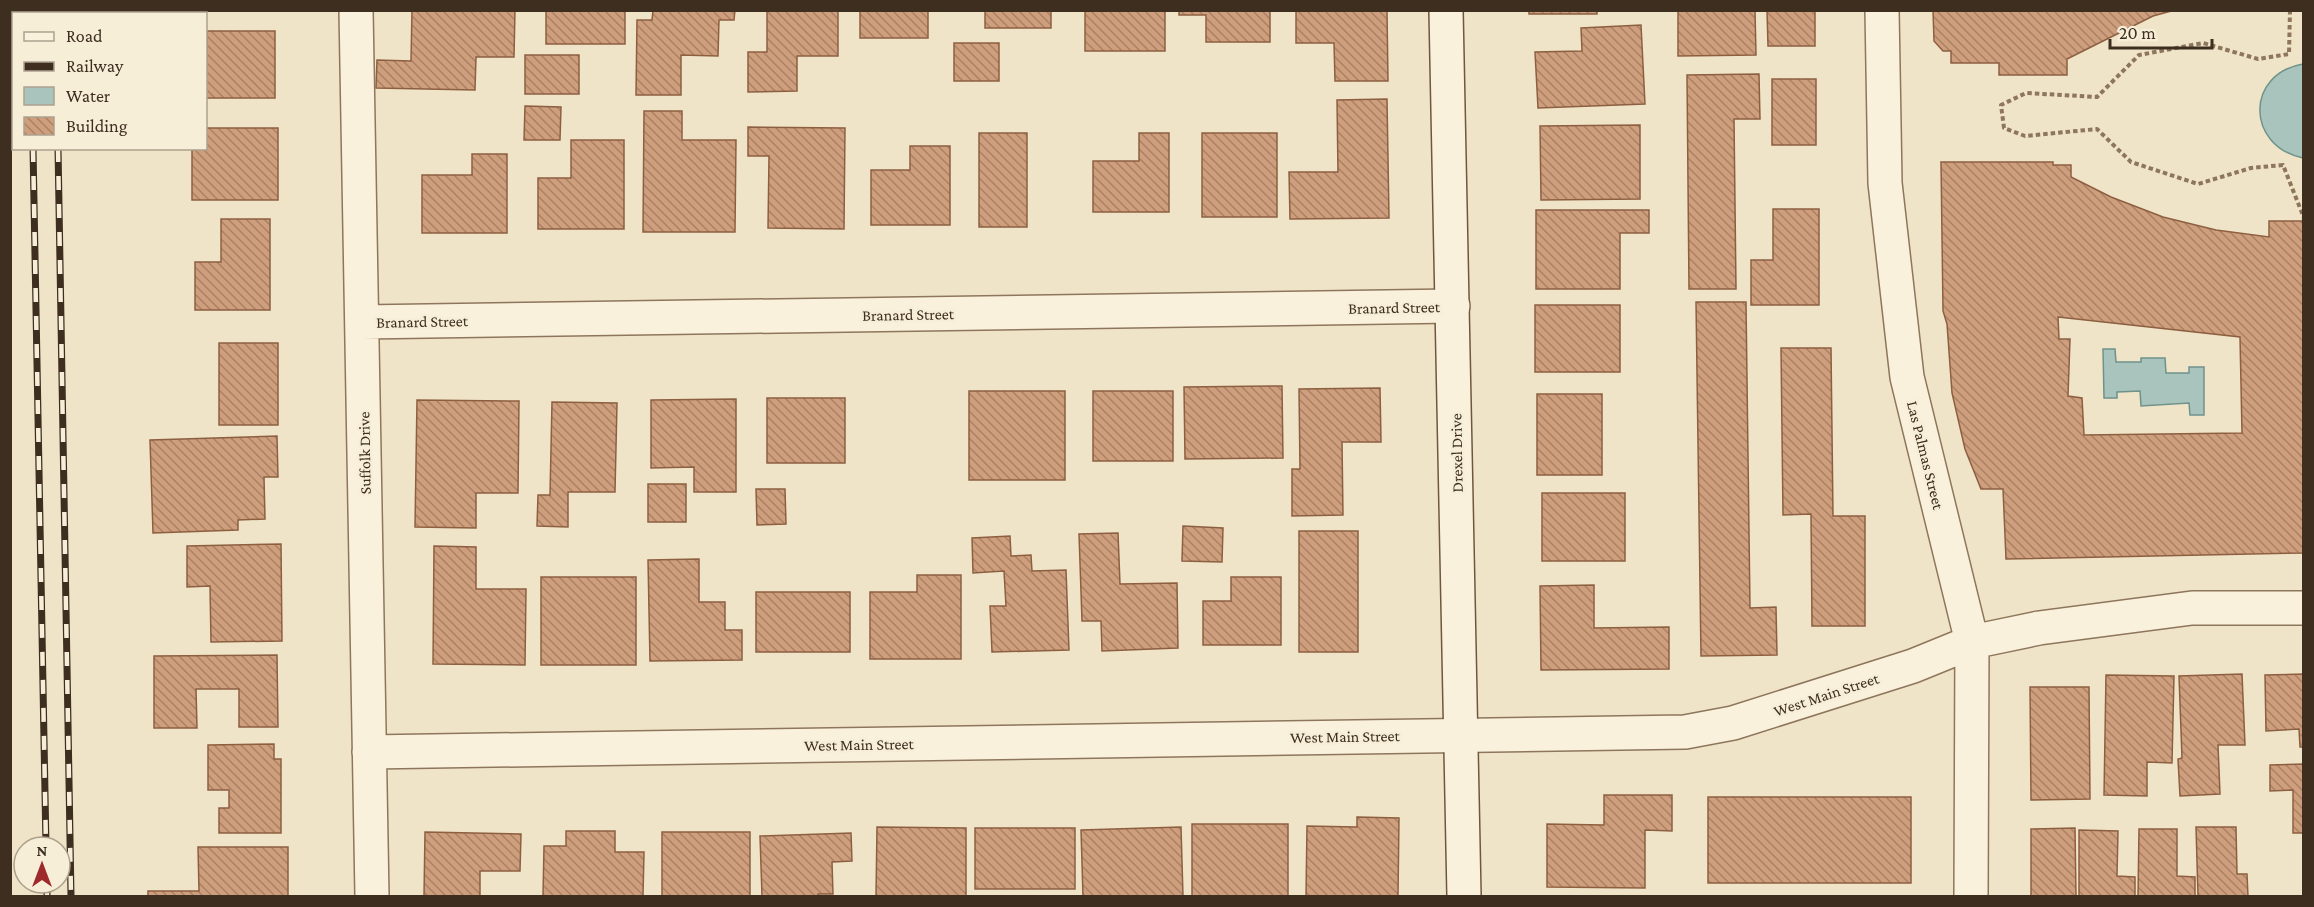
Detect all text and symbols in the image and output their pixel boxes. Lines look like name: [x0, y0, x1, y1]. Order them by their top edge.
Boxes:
legend: [12, 12, 207, 150]
scale bar: [2110, 12, 2212, 50]
text: 20 m: [2119, 23, 2156, 43]
text: Road: [66, 26, 103, 46]
text: Railway: [66, 56, 124, 76]
text: Water: [66, 86, 111, 106]
text: Building: [66, 116, 128, 136]
street label: Branard Street: [1348, 298, 1441, 317]
street label: Branard Street: [862, 305, 955, 324]
street label: Branard Street: [376, 312, 469, 331]
street label: Las Palmas Street: [1904, 399, 1947, 512]
street label: Suffolk Drive: [355, 411, 374, 495]
street label: Drexel Drive: [1447, 413, 1466, 493]
street label: West Main Street: [1771, 669, 1882, 719]
street label: West Main Street: [1290, 727, 1401, 746]
street label: West Main Street: [804, 735, 915, 754]
north arrow: [12, 835, 72, 895]
text: N: [37, 842, 48, 859]

